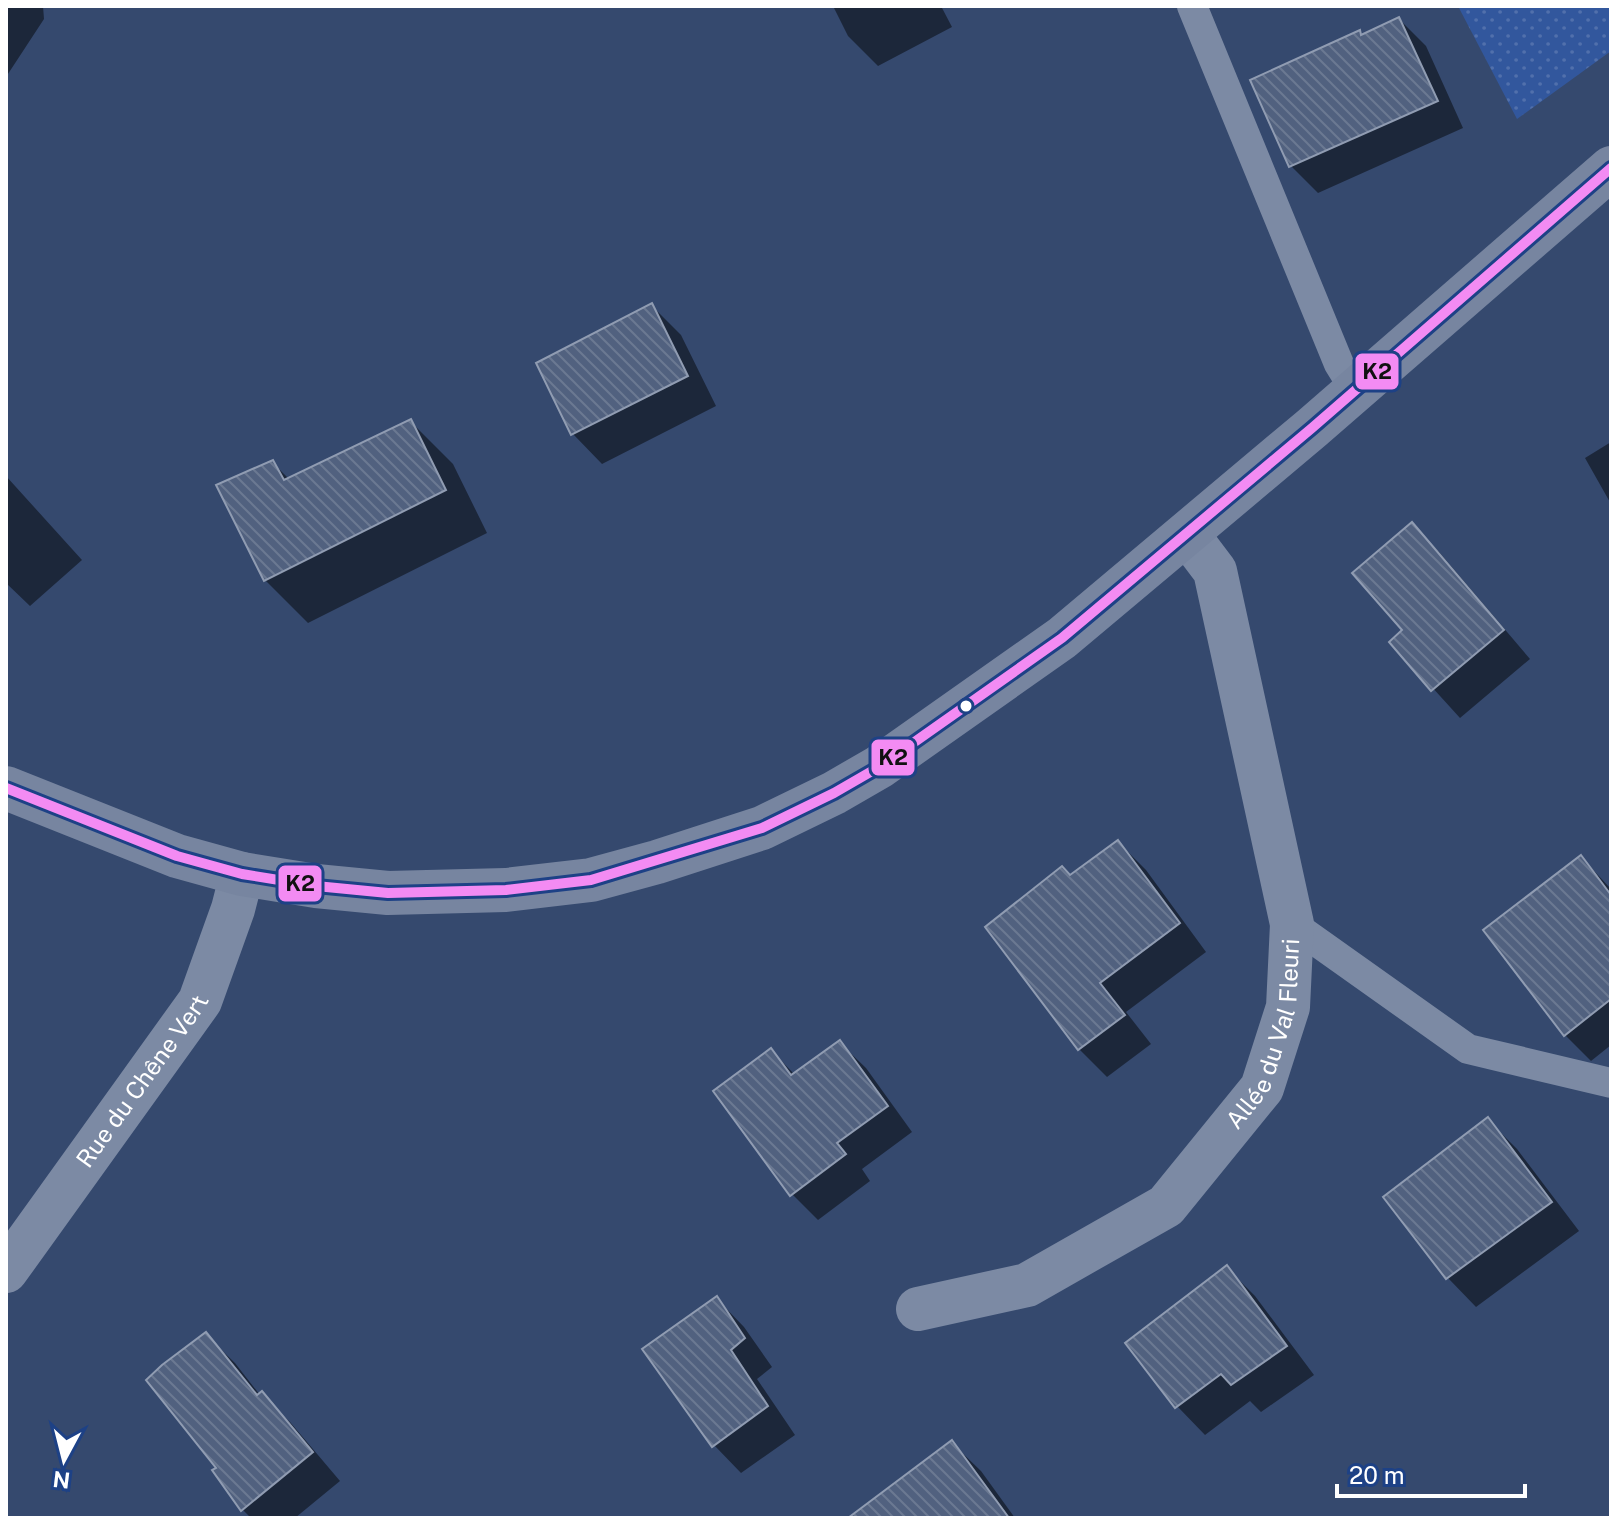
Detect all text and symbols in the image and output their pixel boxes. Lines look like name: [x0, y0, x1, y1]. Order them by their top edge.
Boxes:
line badge: K2: [1354, 352, 1400, 391]
text: K2: [1362, 358, 1392, 384]
unlabelled marker: [958, 698, 974, 714]
line badge: K2: [870, 738, 916, 777]
text: K2: [878, 744, 908, 770]
line badge: K2: [277, 864, 323, 903]
text: K2: [285, 870, 315, 896]
street label: Allée du Val Fleuri: [1220, 938, 1304, 1134]
street label: Rue du Chêne Vert: [70, 991, 214, 1172]
north arrow: [24, 1420, 104, 1500]
scale bar: [1337, 1448, 1525, 1498]
text: 20 m: [1349, 1461, 1405, 1489]
text: N: [51, 1466, 72, 1494]

